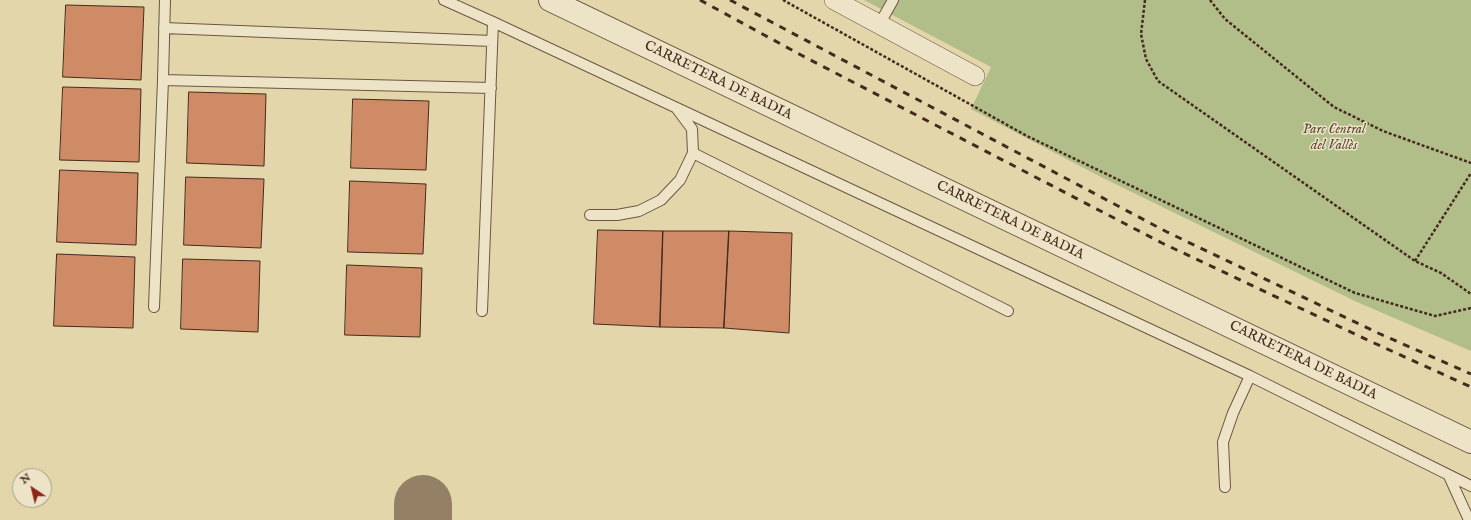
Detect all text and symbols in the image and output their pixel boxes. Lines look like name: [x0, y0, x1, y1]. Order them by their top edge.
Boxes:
street label: CARRETERA DE BADIA: [641, 38, 795, 124]
park label: Parc Central del Vallès: [1303, 122, 1365, 154]
street label: CARRETERA DE BADIA: [933, 178, 1087, 264]
street label: CARRETERA DE BADIA: [1226, 318, 1380, 404]
north arrow: [12, 468, 52, 508]
text: N: [18, 471, 34, 487]

